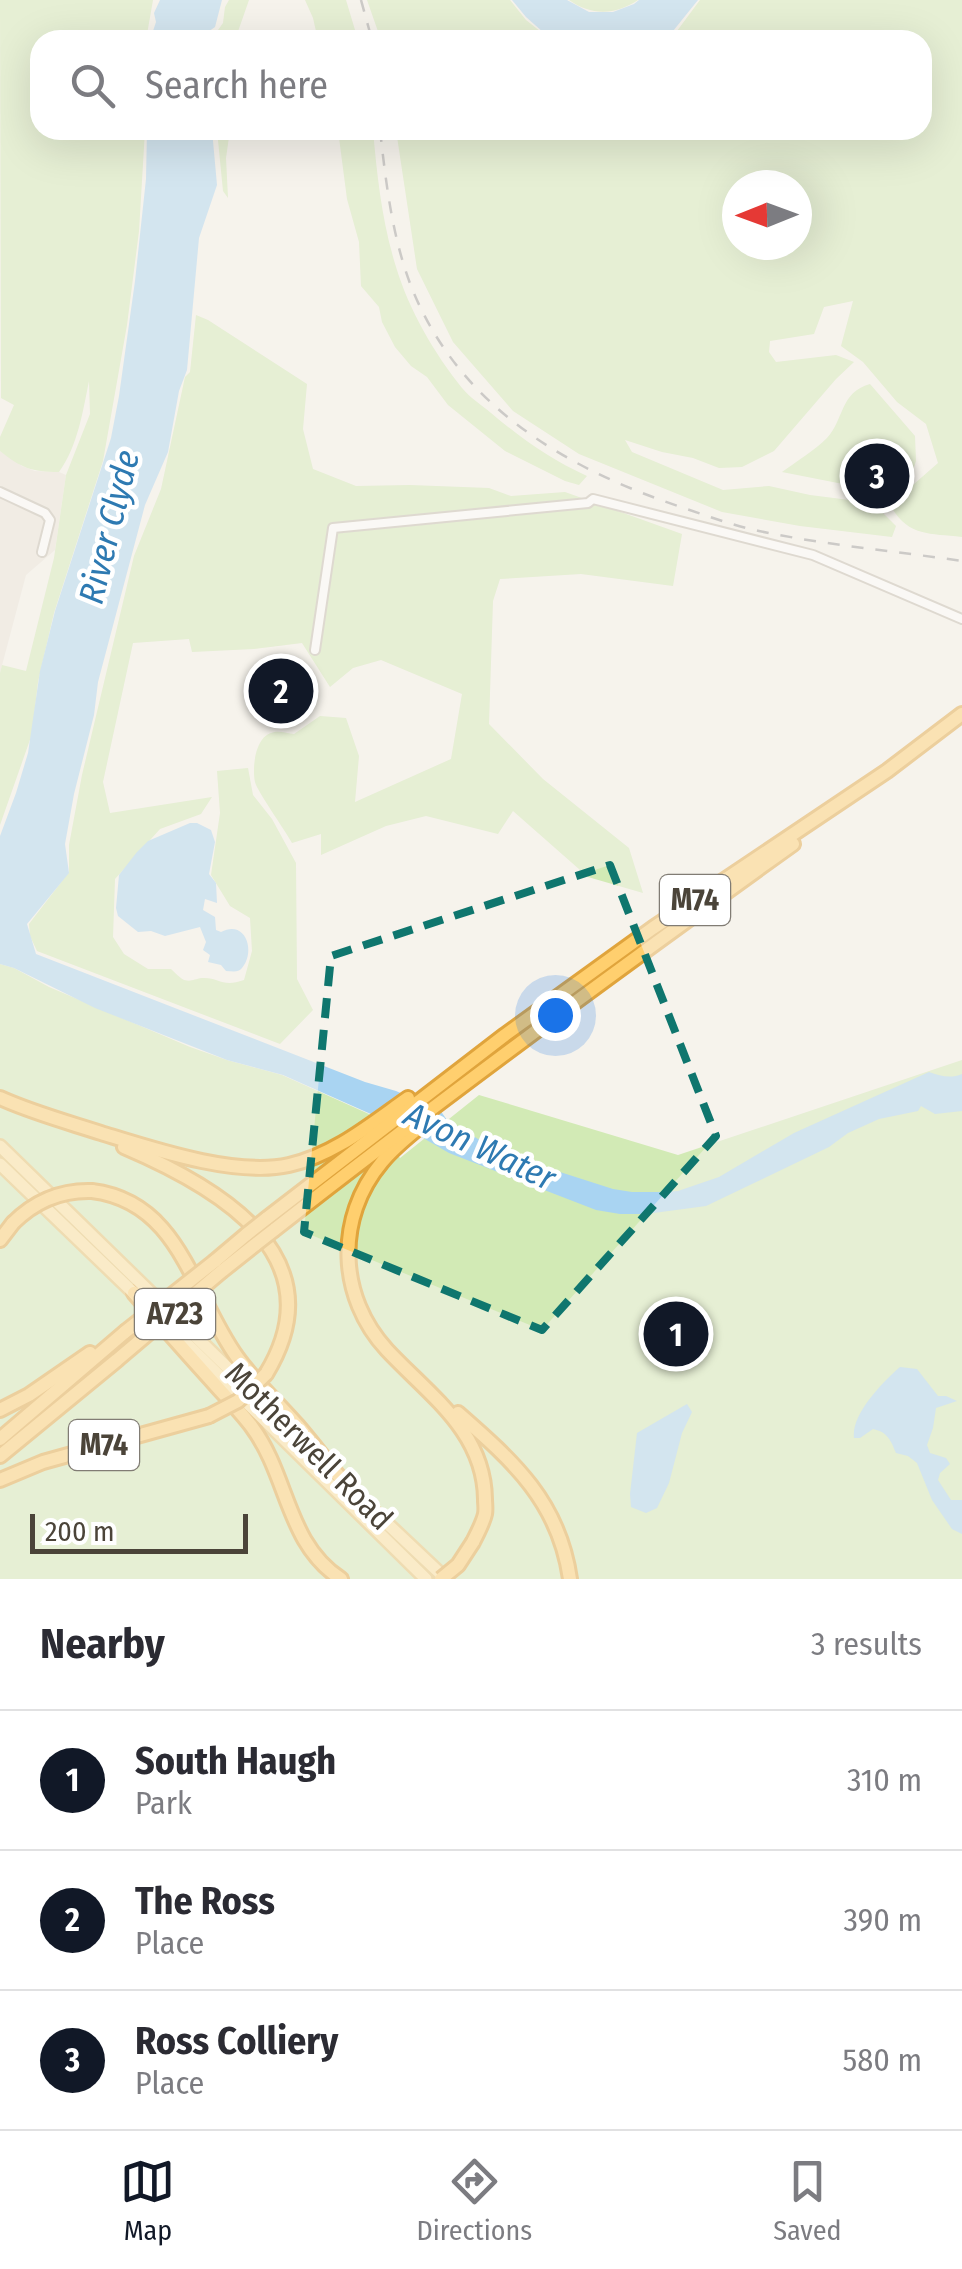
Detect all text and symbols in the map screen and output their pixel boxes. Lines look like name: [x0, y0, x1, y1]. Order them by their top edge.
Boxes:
search box: [30, 30, 932, 140]
icon: search: [65, 58, 120, 113]
text: Search here: [145, 62, 328, 108]
north arrow: [722, 170, 812, 260]
pin: 3: [844, 438, 910, 514]
water label: River Clyde: [70, 446, 148, 608]
pin: 2: [248, 654, 314, 728]
road number: M74: [660, 875, 730, 925]
your location: [530, 990, 581, 1041]
water label: Avon Water: [396, 1092, 564, 1200]
road number: A723: [135, 1289, 215, 1339]
pin: 1: [644, 1296, 708, 1372]
street label: Motherwell Road: [217, 1354, 401, 1538]
road number: M74: [69, 1420, 139, 1470]
scale bar: [30, 1509, 248, 1554]
text: 200 m: [45, 1515, 115, 1548]
text: Nearby: [40, 1619, 165, 1669]
text: 3 results: [811, 1625, 922, 1663]
text: South Haugh: [135, 1738, 336, 1784]
text: 1: [66, 1761, 79, 1799]
text: 310 m: [847, 1761, 922, 1799]
text: Park: [135, 1784, 192, 1822]
text: The Ross: [135, 1878, 275, 1924]
text: 2: [65, 1901, 80, 1939]
text: 390 m: [844, 1901, 922, 1939]
text: Place: [135, 1924, 204, 1962]
text: Ross Colliery: [135, 2018, 338, 2064]
text: 3: [65, 2041, 80, 2079]
text: 580 m: [843, 2041, 922, 2079]
text: Place: [135, 2064, 204, 2102]
tab: Map: [120, 2154, 175, 2247]
tab: Directions: [416, 2154, 532, 2247]
tab: Saved: [773, 2154, 842, 2247]

